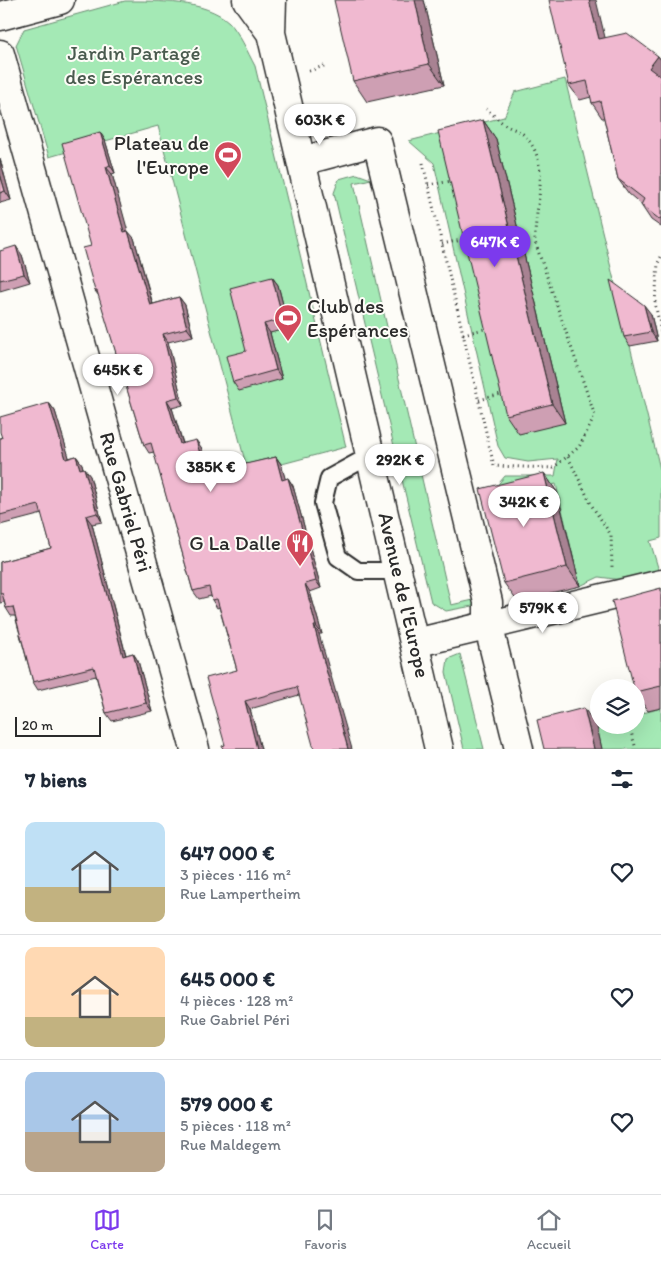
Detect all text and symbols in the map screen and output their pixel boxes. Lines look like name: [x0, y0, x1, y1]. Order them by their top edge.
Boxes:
park label: Jardin Partagé des Espérances: [65, 40, 203, 89]
pin: 603K €: [279, 104, 361, 146]
text: 603K €: [295, 110, 345, 129]
place label: Plateau de l'Europe: [114, 130, 209, 179]
sports icon: Plateau de l'Europe: [213, 140, 243, 179]
pin: 647K €: [454, 226, 536, 268]
text: 647K €: [471, 232, 519, 251]
place label: Club des Espérances: [307, 293, 408, 342]
sports icon: Club des Espérances: [273, 303, 303, 342]
pin: 645K €: [77, 354, 159, 396]
text: 645K €: [93, 360, 143, 379]
street label: Rue Gabriel Péri: [95, 429, 158, 575]
pin: 292K €: [359, 444, 441, 486]
pin: 385K €: [170, 450, 252, 493]
text: 292K €: [376, 450, 424, 469]
text: 385K €: [187, 457, 235, 476]
pin: 342K €: [483, 486, 565, 528]
text: 342K €: [499, 492, 549, 511]
street label: Avenue de l'Europe: [373, 510, 436, 680]
restaurant icon: G La Dalle: [285, 528, 315, 567]
place label: G La Dalle: [189, 530, 281, 555]
pin: 579K €: [502, 592, 584, 634]
text: 579K €: [519, 598, 567, 617]
map controls: [590, 679, 645, 734]
button: layers: [590, 679, 645, 734]
scale bar: [15, 714, 101, 737]
text: 20 m: [22, 717, 53, 734]
icon: filters: [608, 765, 636, 793]
text: 7 biens: [25, 767, 87, 792]
text: 647 000 €: [180, 840, 274, 865]
icon: home: [65, 842, 125, 902]
icon: heart: [608, 858, 636, 886]
text: 3 pièces · 116 m²: [180, 865, 291, 884]
text: Rue Lampertheim: [180, 884, 301, 903]
text: 645 000 €: [180, 966, 275, 991]
icon: home: [65, 967, 125, 1027]
icon: heart: [608, 983, 636, 1011]
text: 4 pièces · 128 m²: [180, 991, 293, 1010]
text: Rue Gabriel Péri: [180, 1010, 290, 1029]
text: 579 000 €: [180, 1091, 273, 1116]
icon: home: [65, 1092, 125, 1152]
icon: heart: [608, 1108, 636, 1136]
text: 5 pièces · 118 m²: [180, 1116, 291, 1135]
text: Rue Maldegem: [180, 1135, 281, 1154]
tab: Carte: [90, 1206, 124, 1253]
tab: Favoris: [304, 1206, 347, 1253]
tab: Accueil: [527, 1206, 571, 1253]

